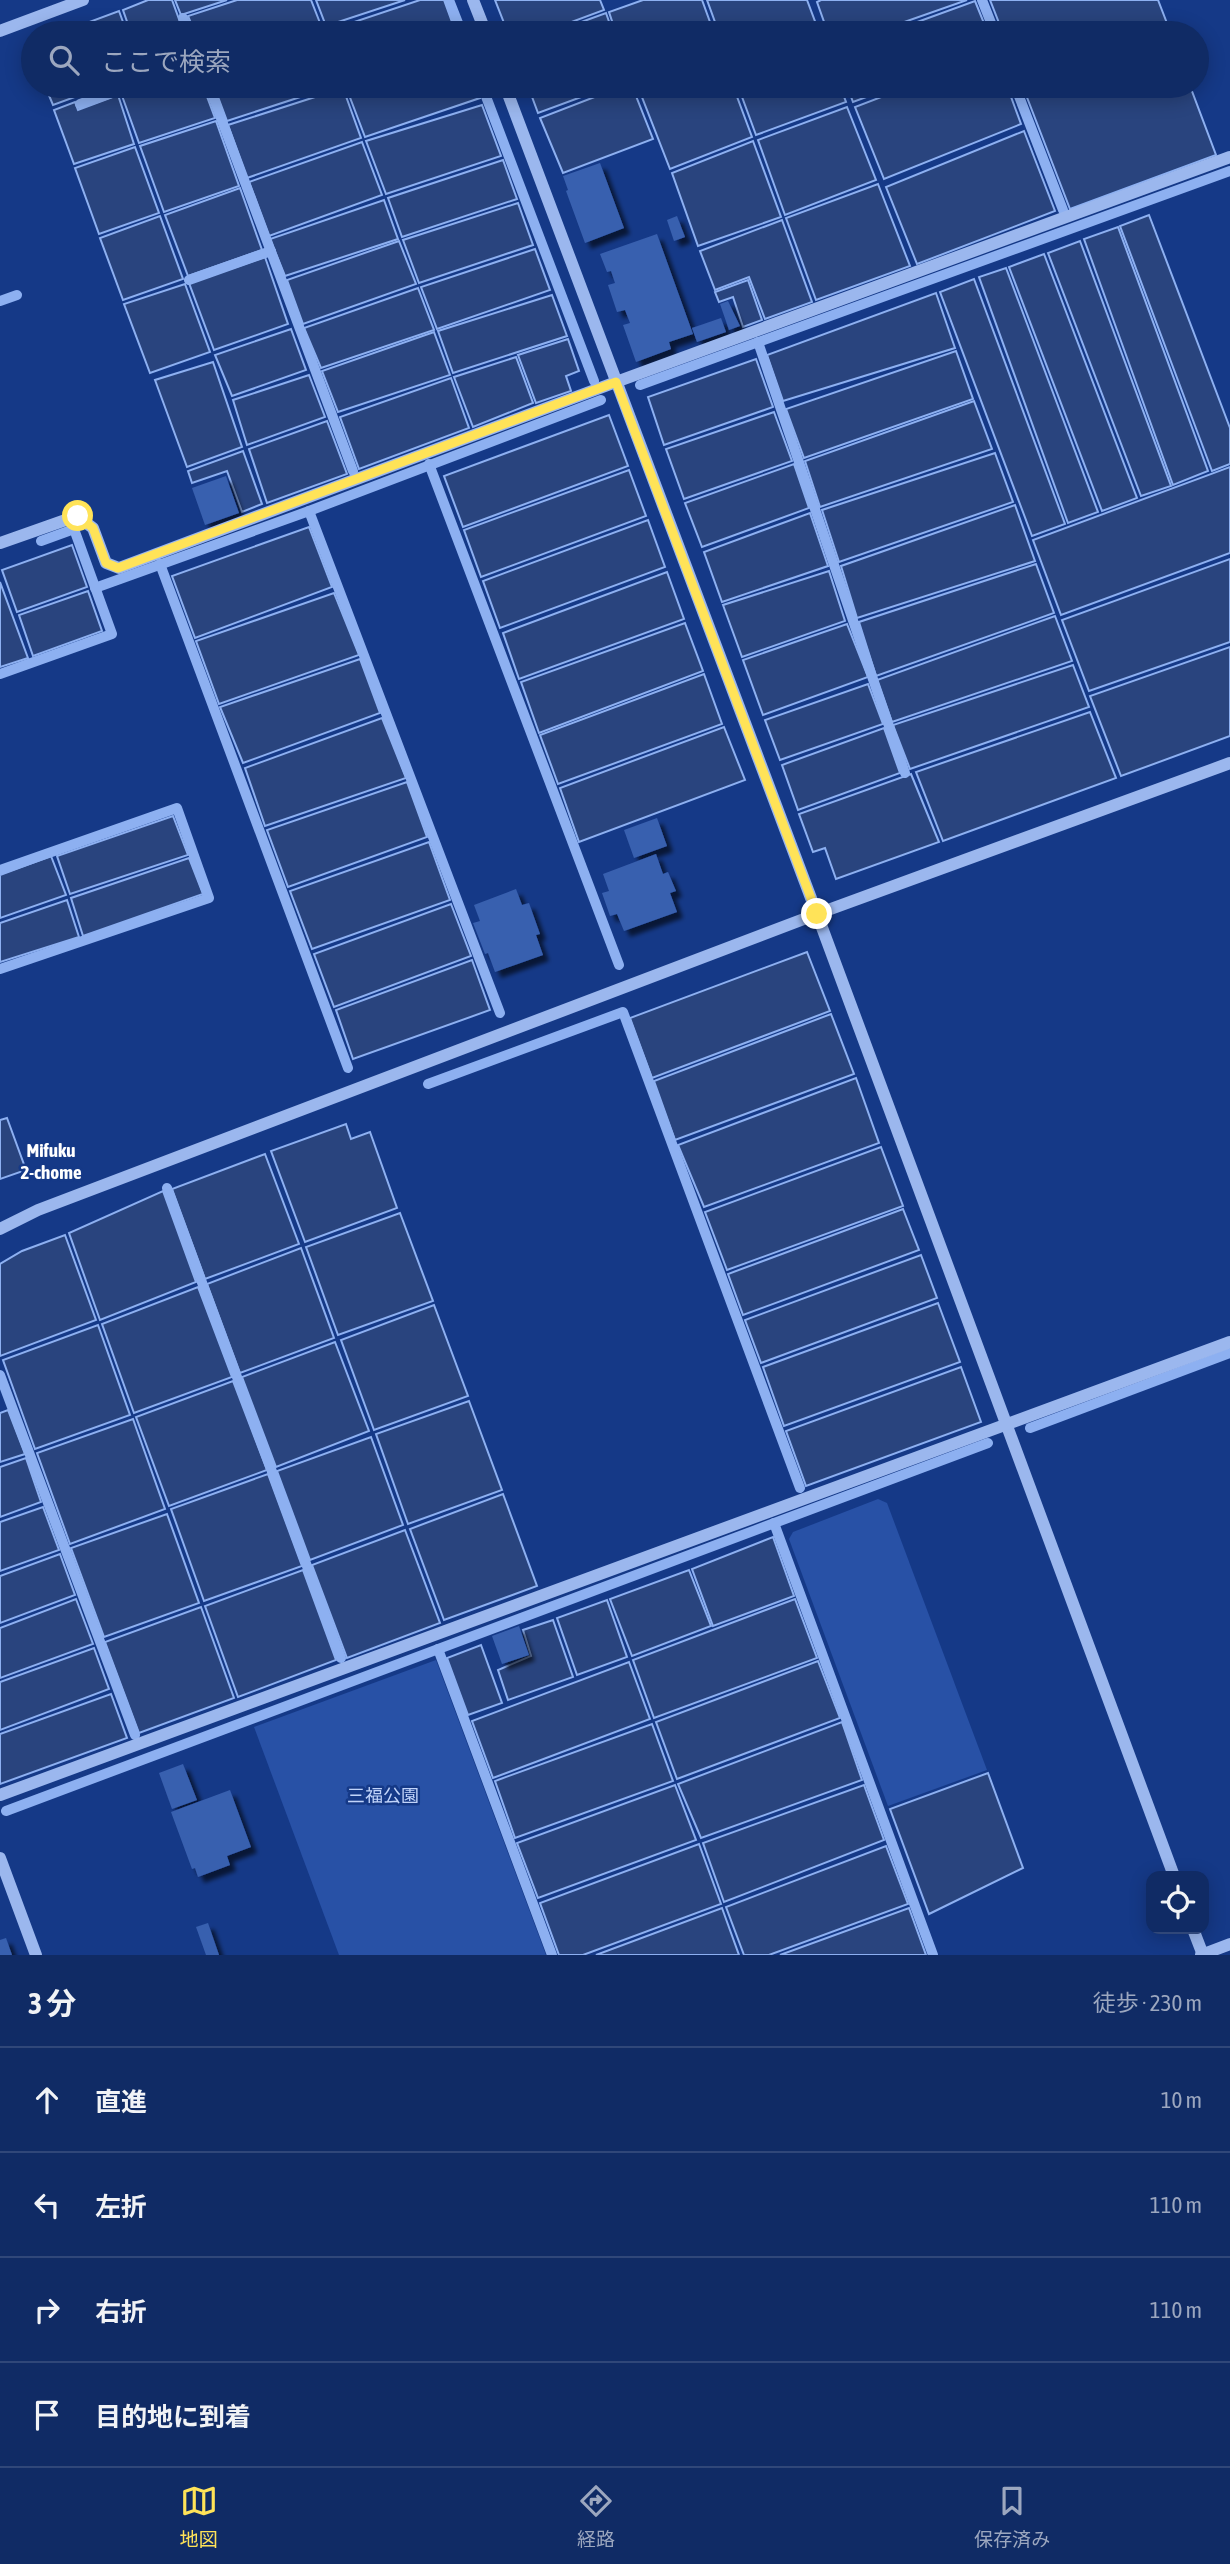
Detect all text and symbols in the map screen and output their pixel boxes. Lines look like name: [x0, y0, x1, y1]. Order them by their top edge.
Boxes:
search box: [21, 21, 1209, 98]
icon: search: [45, 41, 83, 79]
text: ここで検索: [101, 47, 231, 77]
route start: [62, 500, 93, 531]
route end: [801, 898, 832, 929]
district label: Mifuku 2-chome: [20, 1139, 82, 1183]
park label: 三福公園: [347, 1785, 419, 1806]
map controls: [1146, 1871, 1209, 1934]
button: locate: [1146, 1871, 1209, 1934]
text: 3 分: [28, 1986, 76, 2020]
text: 徒歩 · 230 m: [1093, 1990, 1202, 2016]
icon: ahead: [28, 2081, 66, 2119]
text: 直進: [95, 2087, 147, 2117]
text: 10 m: [1161, 2087, 1202, 2113]
icon: left: [28, 2186, 66, 2224]
text: 左折: [95, 2192, 147, 2222]
text: 110 m: [1150, 2192, 1202, 2218]
icon: right: [28, 2291, 66, 2329]
text: 右折: [95, 2297, 147, 2327]
text: 110 m: [1150, 2297, 1202, 2323]
icon: arrive: [28, 2396, 66, 2434]
text: 目的地に到着: [95, 2402, 251, 2432]
tab: 地図: [180, 2482, 218, 2551]
tab: 経路: [577, 2482, 615, 2551]
tab: 保存済み: [974, 2482, 1050, 2551]

